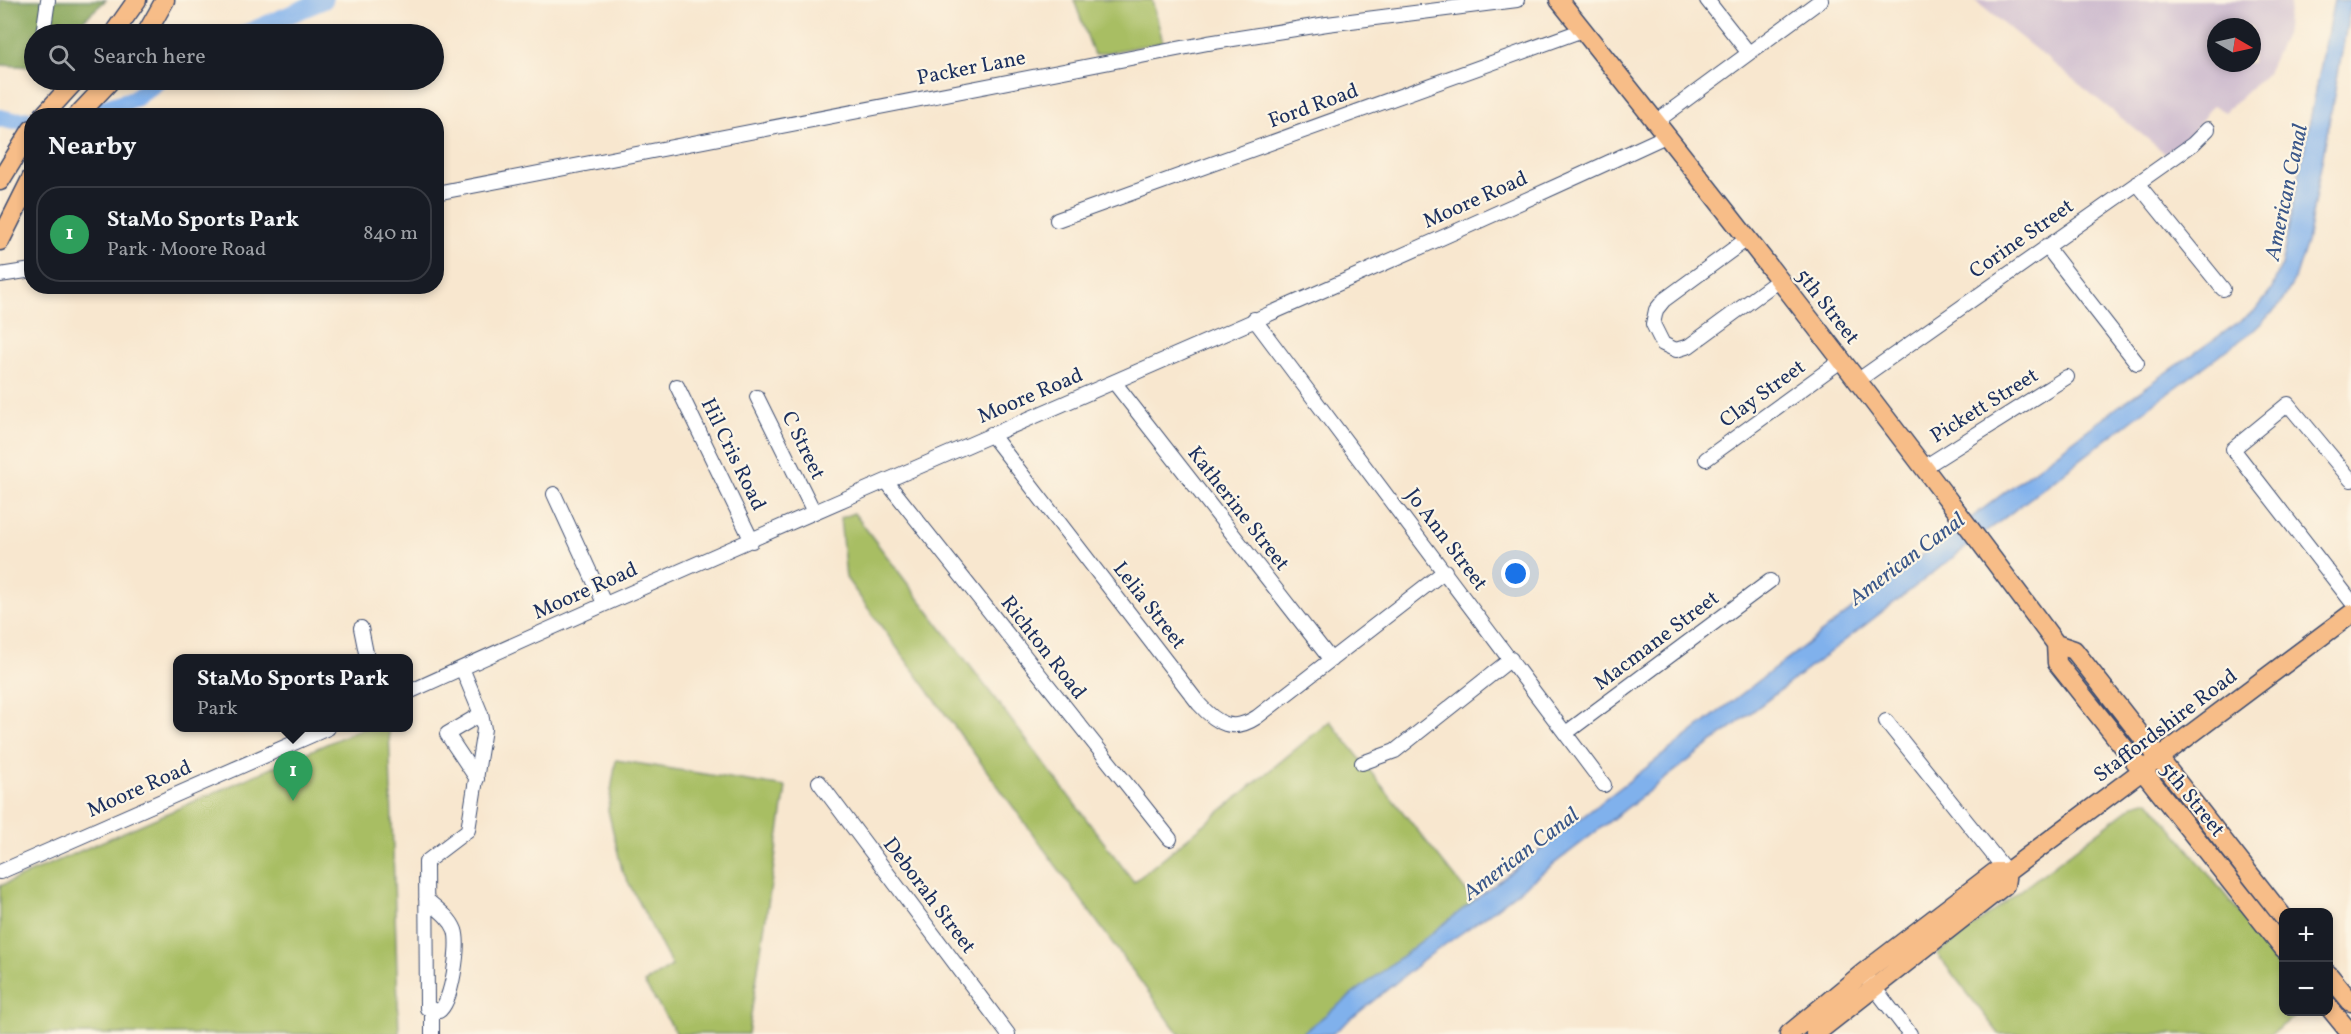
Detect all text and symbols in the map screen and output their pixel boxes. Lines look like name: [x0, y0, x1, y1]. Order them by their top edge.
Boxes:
north arrow: [2207, 18, 2261, 72]
search box: [24, 24, 444, 90]
icon: search: [45, 41, 78, 74]
text: Search here: [93, 42, 206, 73]
street label: Packer Lane: [914, 44, 1028, 93]
street label: Ford Road: [1264, 77, 1363, 136]
water label: American Canal: [2258, 121, 2317, 264]
text: Nearby: [48, 129, 137, 165]
street label: Moore Road: [1419, 164, 1533, 236]
street label: Corine Street: [1964, 192, 2080, 286]
text: StaMo Sports Park: [107, 205, 299, 236]
text: 1: [65, 220, 74, 248]
text: 840 m: [363, 220, 418, 248]
text: Park · Moore Road: [107, 236, 266, 264]
street label: 5th Street: [1788, 263, 1866, 351]
street label: Clay Street: [1714, 353, 1812, 435]
street label: Moore Road: [973, 361, 1088, 432]
street label: Pickett Street: [1925, 362, 2044, 451]
street label: Hil Cris Road: [693, 393, 772, 516]
street label: C Street: [774, 407, 832, 485]
street label: Katherine Street: [1180, 440, 1296, 577]
street label: Jo Ann Street: [1398, 483, 1494, 597]
water label: American Canal: [1842, 506, 1973, 615]
street label: Moore Road: [529, 555, 643, 627]
street label: Lelia Street: [1105, 556, 1192, 656]
your location: [1501, 559, 1530, 588]
street label: Macmane Street: [1588, 584, 1726, 698]
street label: Richton Road: [993, 590, 1093, 706]
popup: [173, 654, 413, 732]
street label: Staffordshire Road: [2088, 662, 2244, 790]
text: StaMo Sports Park: [197, 664, 389, 695]
text: Park: [197, 695, 238, 723]
pin: 1: [274, 752, 312, 801]
street label: Moore Road: [83, 753, 197, 825]
street label: 5th Street: [2152, 756, 2231, 844]
water label: American Canal: [1456, 801, 1587, 910]
street label: Deborah Street: [875, 832, 982, 960]
map controls: [2279, 908, 2333, 1016]
button: +: [2279, 908, 2333, 962]
button: −: [2279, 962, 2333, 1016]

